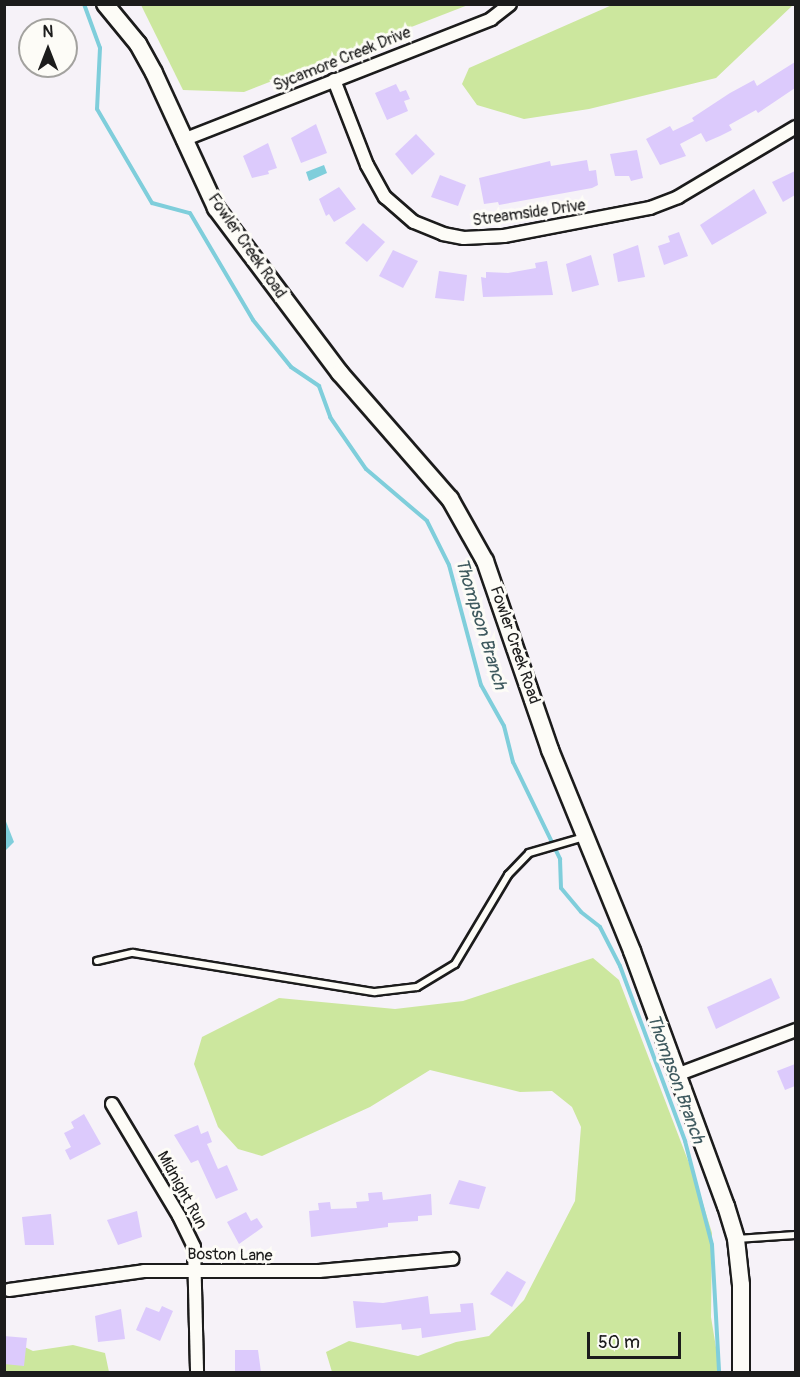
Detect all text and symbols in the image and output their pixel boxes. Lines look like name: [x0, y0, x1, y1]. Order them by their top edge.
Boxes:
north arrow: [18, 18, 78, 78]
text: N: [43, 22, 53, 42]
street label: Sycamore Creek Drive: [270, 23, 414, 95]
street label: Fowler Creek Road: [204, 190, 290, 302]
street label: Streamside Drive: [471, 196, 587, 230]
water label: Thompson Branch: [450, 556, 510, 692]
street label: Fowler Creek Road: [486, 584, 544, 706]
water label: Thompson Branch: [642, 1011, 708, 1147]
street label: Midnight Run: [153, 1148, 211, 1232]
street label: Boston Lane: [187, 1245, 273, 1265]
scale bar: [590, 1320, 684, 1358]
text: 50 m: [598, 1331, 640, 1354]

